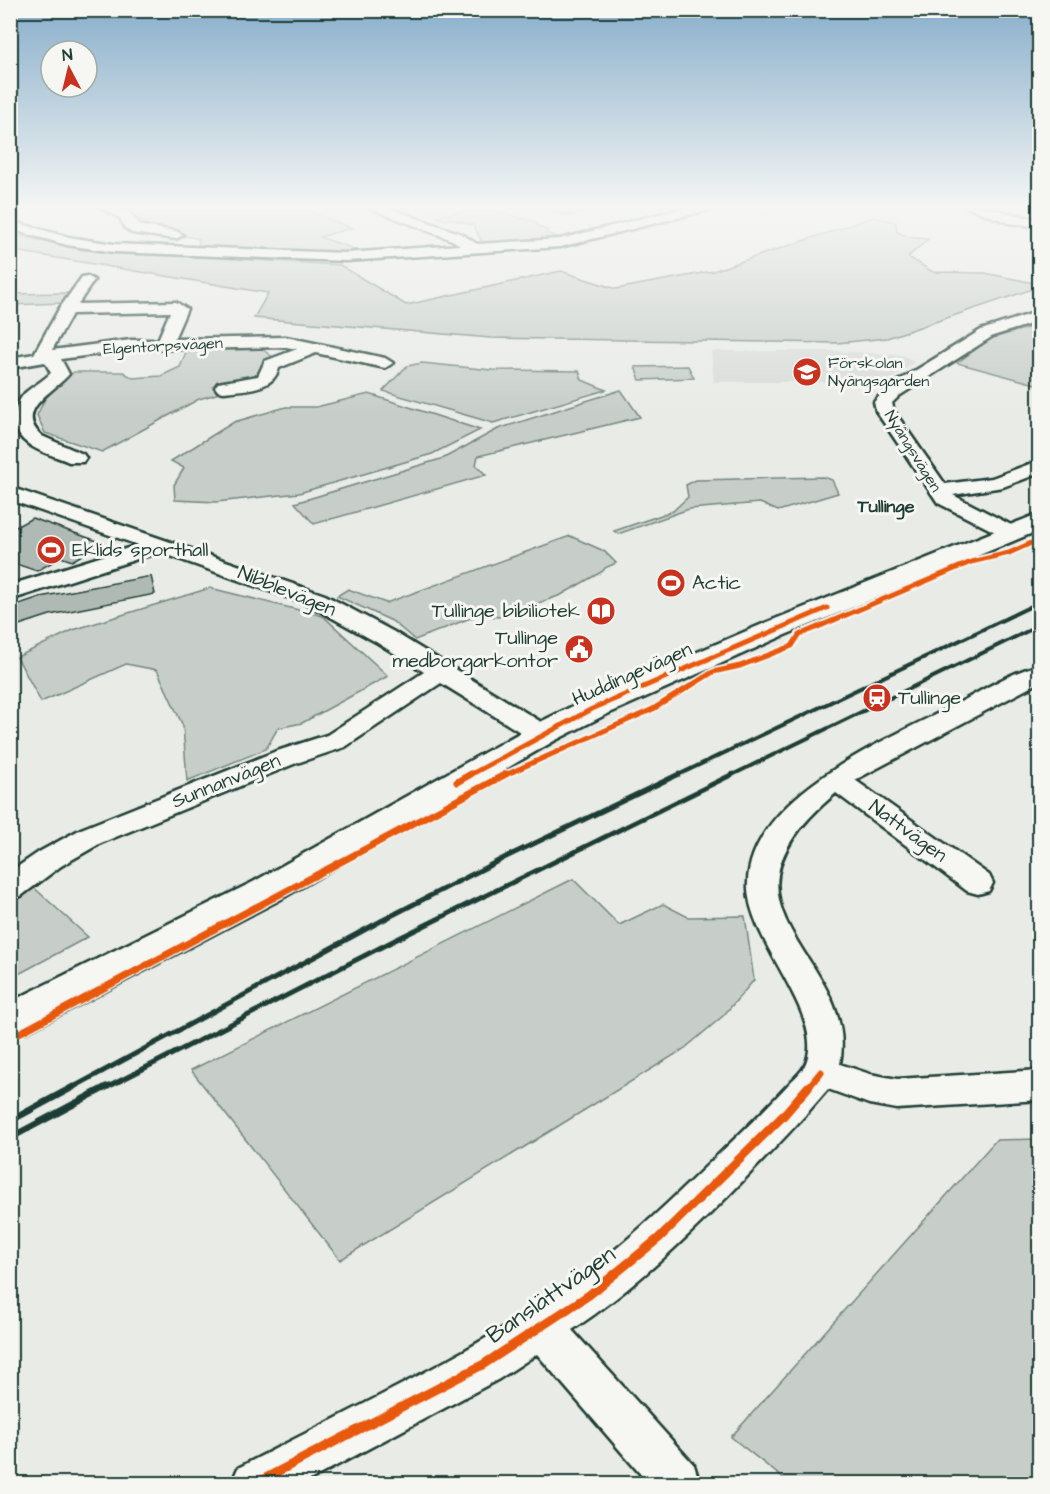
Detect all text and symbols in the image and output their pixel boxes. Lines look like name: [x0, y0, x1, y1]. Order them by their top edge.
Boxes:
north arrow: [39, 39, 99, 99]
text: N: [61, 44, 74, 67]
street label: Elgentorpsvägen: [103, 332, 223, 361]
place label: Förskolan Nyängsgården: [828, 352, 929, 393]
school or university icon: Förskolan Nyängsgården: [791, 356, 823, 388]
street label: Nyängsvägen: [878, 406, 947, 497]
district label: Tullinge: [857, 494, 915, 520]
sports icon: Eklids sporthall: [35, 534, 67, 566]
place label: Eklids sporthall: [72, 536, 209, 564]
street label: Nibblevägen: [233, 559, 340, 624]
sports icon: Actic: [655, 567, 687, 599]
place label: Actic: [692, 569, 742, 597]
library icon: Tullinge bibiliotek: [585, 595, 617, 627]
place label: Tullinge bibiliotek: [432, 597, 580, 626]
place label: Tullinge medborgarkontor: [392, 624, 558, 676]
public building icon: Tullinge medborgarkontor: [563, 633, 595, 665]
street label: Huddingevägen: [568, 635, 697, 714]
station icon: Tullinge: [861, 682, 893, 714]
place label: Tullinge: [898, 684, 961, 713]
street label: Sunnanvägen: [168, 747, 285, 816]
street label: Nattvägen: [863, 793, 953, 870]
street label: Banslättvägen: [480, 1238, 623, 1353]

